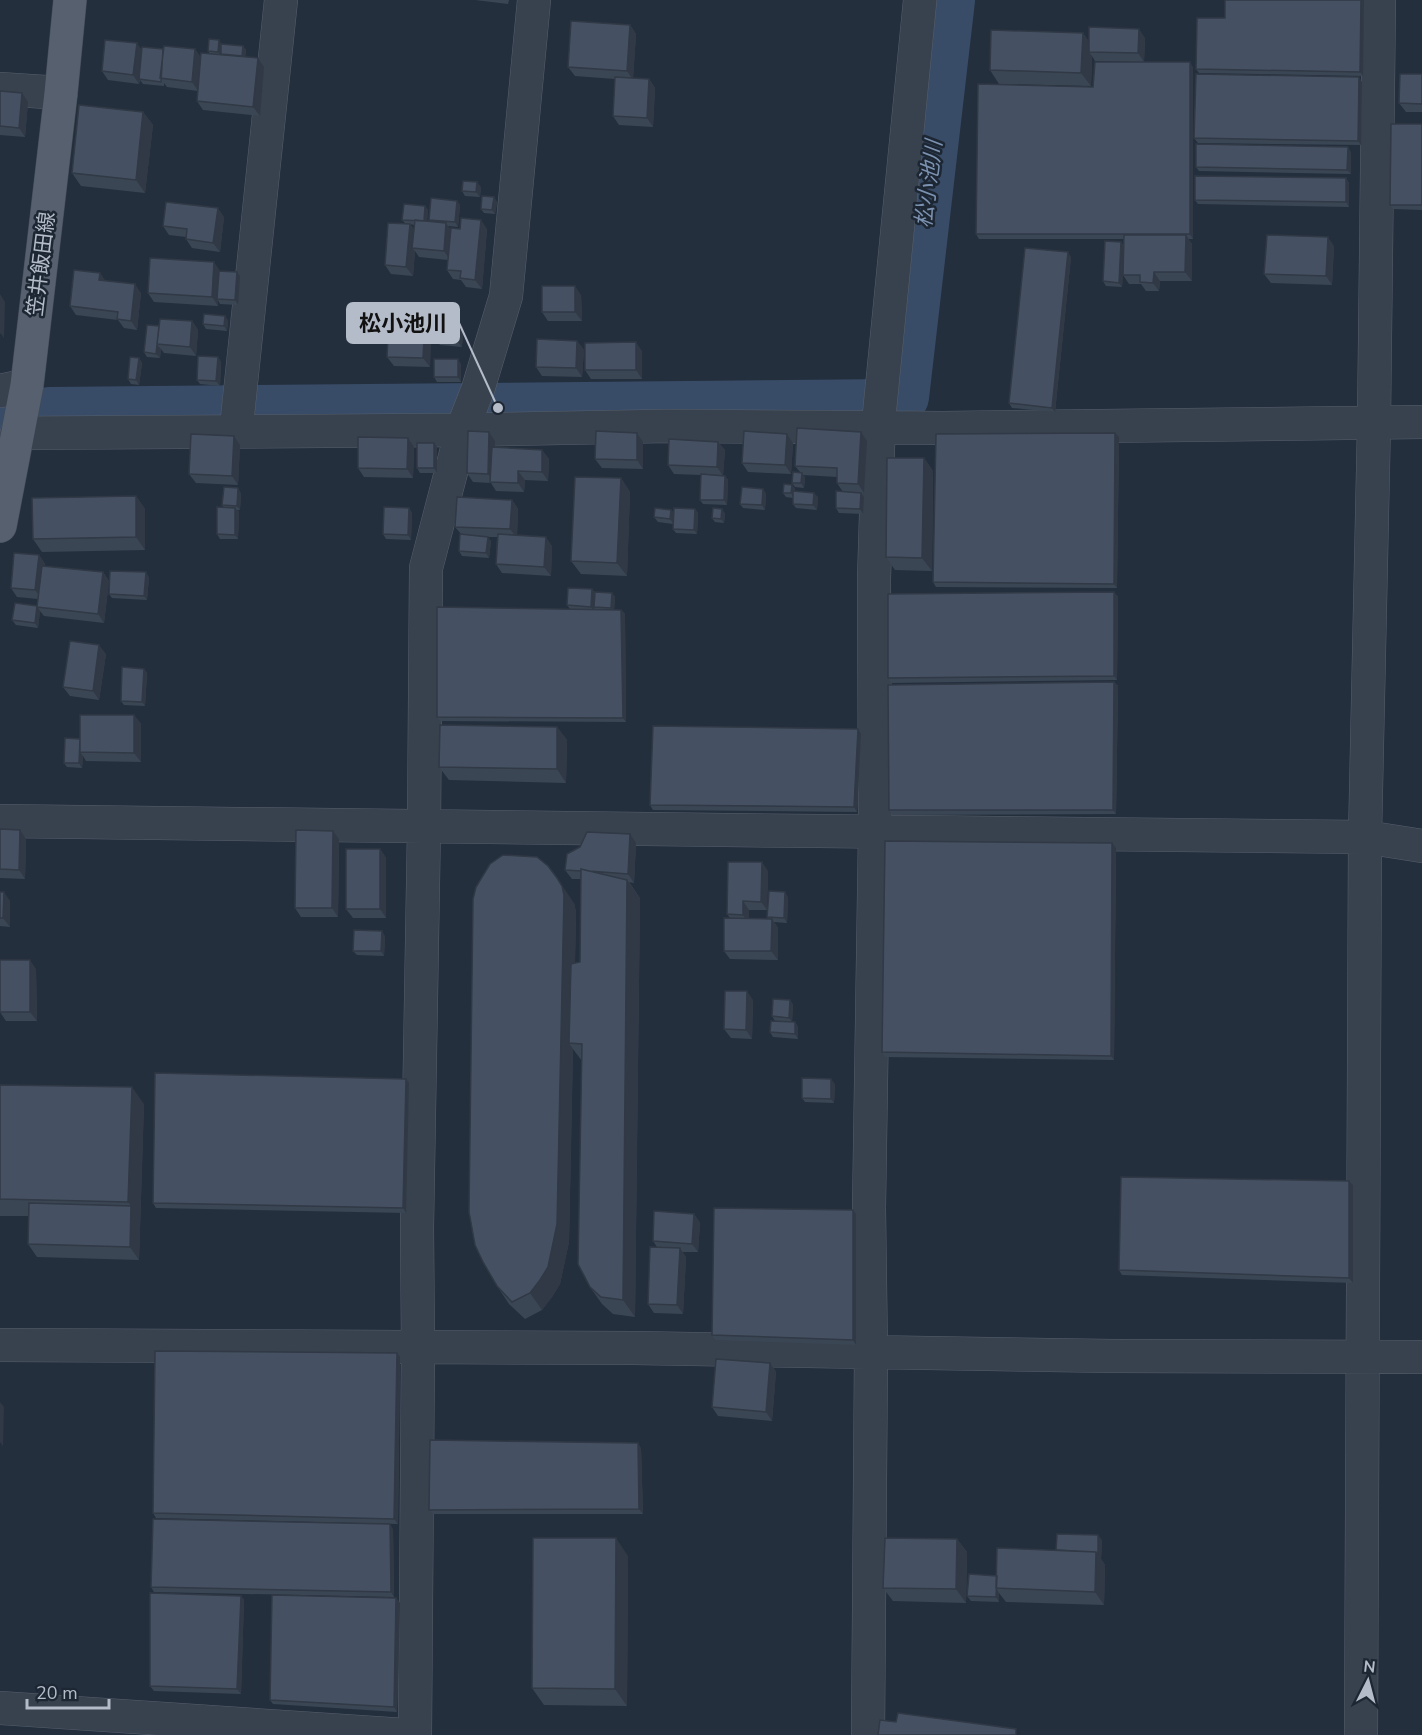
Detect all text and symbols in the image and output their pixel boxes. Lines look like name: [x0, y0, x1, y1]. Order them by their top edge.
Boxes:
water label: 松小池川: [909, 137, 949, 230]
street label: 笠井飯田線: [21, 210, 61, 318]
callout: 松小池川: [347, 303, 459, 343]
text: 松小池川: [359, 309, 447, 339]
north arrow: [1338, 1651, 1398, 1711]
text: N: [1362, 1656, 1377, 1679]
scale bar: [27, 1672, 110, 1710]
text: 20 m: [36, 1681, 78, 1705]

